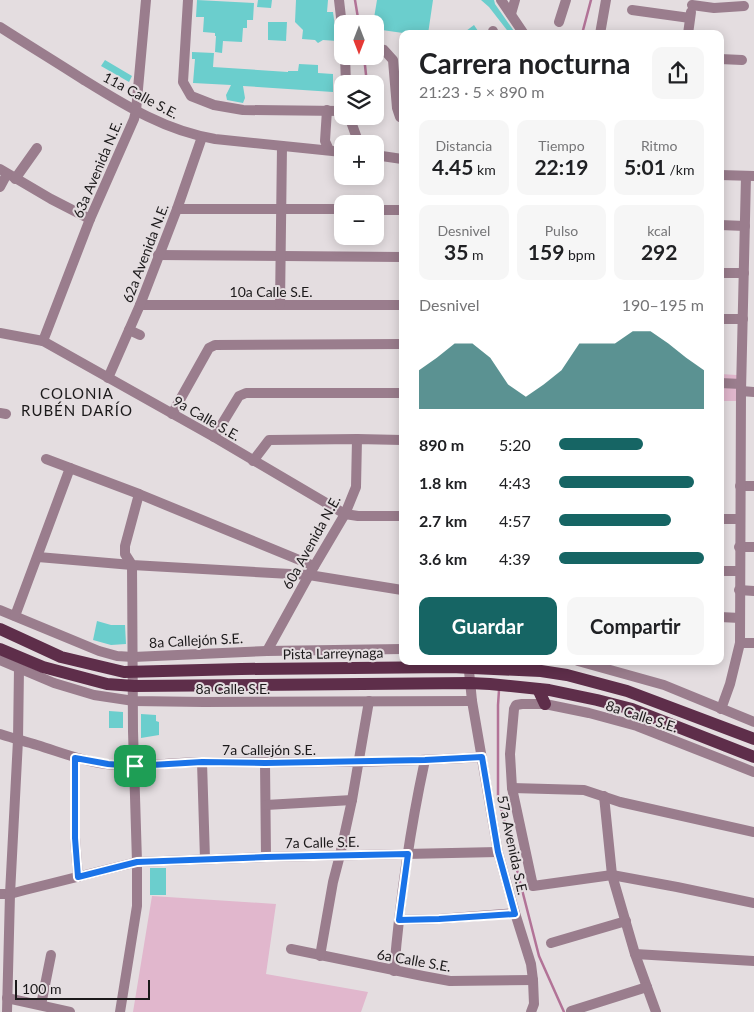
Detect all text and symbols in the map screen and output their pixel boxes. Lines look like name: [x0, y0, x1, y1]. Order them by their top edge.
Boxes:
north arrow: [334, 15, 384, 65]
map controls: [334, 15, 384, 245]
text: Carrera nocturna: [419, 46, 630, 80]
button: share: [652, 47, 704, 99]
street label: 11a Calle S.E.: [100, 68, 182, 122]
button: layers: [334, 75, 384, 125]
text: 21:23 · 5 × 890 m: [419, 82, 544, 101]
street label: 63a Avenida N.E.: [69, 118, 125, 220]
button: +: [334, 135, 384, 185]
text: Distancia: [435, 137, 492, 154]
text: Tiempo: [538, 137, 585, 154]
text: Ritmo: [641, 137, 677, 154]
text: 4.45: [432, 154, 473, 179]
text: 22:19: [534, 154, 589, 179]
text: 5:01: [624, 154, 666, 179]
text: km: [473, 161, 496, 178]
text: /km: [666, 161, 694, 178]
button: −: [334, 195, 384, 245]
street label: 62a Avenida N.E.: [118, 201, 172, 305]
text: Desnivel: [437, 222, 490, 239]
text: Pulso: [545, 222, 578, 239]
text: kcal: [647, 222, 671, 239]
text: 35: [444, 239, 468, 264]
text: 159: [528, 239, 564, 264]
text: 292: [641, 239, 677, 264]
text: m: [468, 246, 484, 263]
text: bpm: [564, 246, 595, 263]
street label: 10a Calle S.E.: [230, 283, 312, 300]
text: Desnivel: [419, 295, 479, 314]
text: 190–195 m: [622, 295, 704, 314]
district label: COLONIA RUBÉN DARÍO: [21, 384, 133, 419]
street label: 9a Calle S.E.: [170, 392, 244, 444]
text: 890 m: [419, 435, 464, 454]
text: 5:20: [499, 435, 531, 454]
text: 1.8 km: [419, 473, 467, 492]
text: 4:43: [499, 473, 531, 492]
street label: 60a Avenida N.E.: [278, 492, 344, 592]
text: 2.7 km: [419, 511, 467, 530]
text: 4:57: [499, 511, 531, 530]
text: 3.6 km: [419, 549, 467, 568]
text: 4:39: [499, 549, 531, 568]
button: Guardar: [419, 597, 557, 655]
button: Compartir: [567, 597, 704, 655]
street label: 8a Callejón S.E.: [149, 629, 243, 651]
street label: Pista Larreynaga: [282, 644, 384, 662]
street label: 8a Calle S.E.: [196, 680, 270, 697]
street label: 8a Calle S.E.: [604, 696, 680, 736]
street label: 7a Callejón S.E.: [222, 741, 316, 758]
pin: [114, 745, 156, 787]
icon: arrive: [121, 752, 149, 780]
street label: 57a Avenida S.E.: [494, 794, 532, 896]
street label: 7a Calle S.E.: [284, 833, 360, 851]
street label: 6a Calle S.E.: [376, 945, 452, 975]
scale bar: [15, 977, 150, 1000]
text: 100 m: [22, 980, 61, 997]

